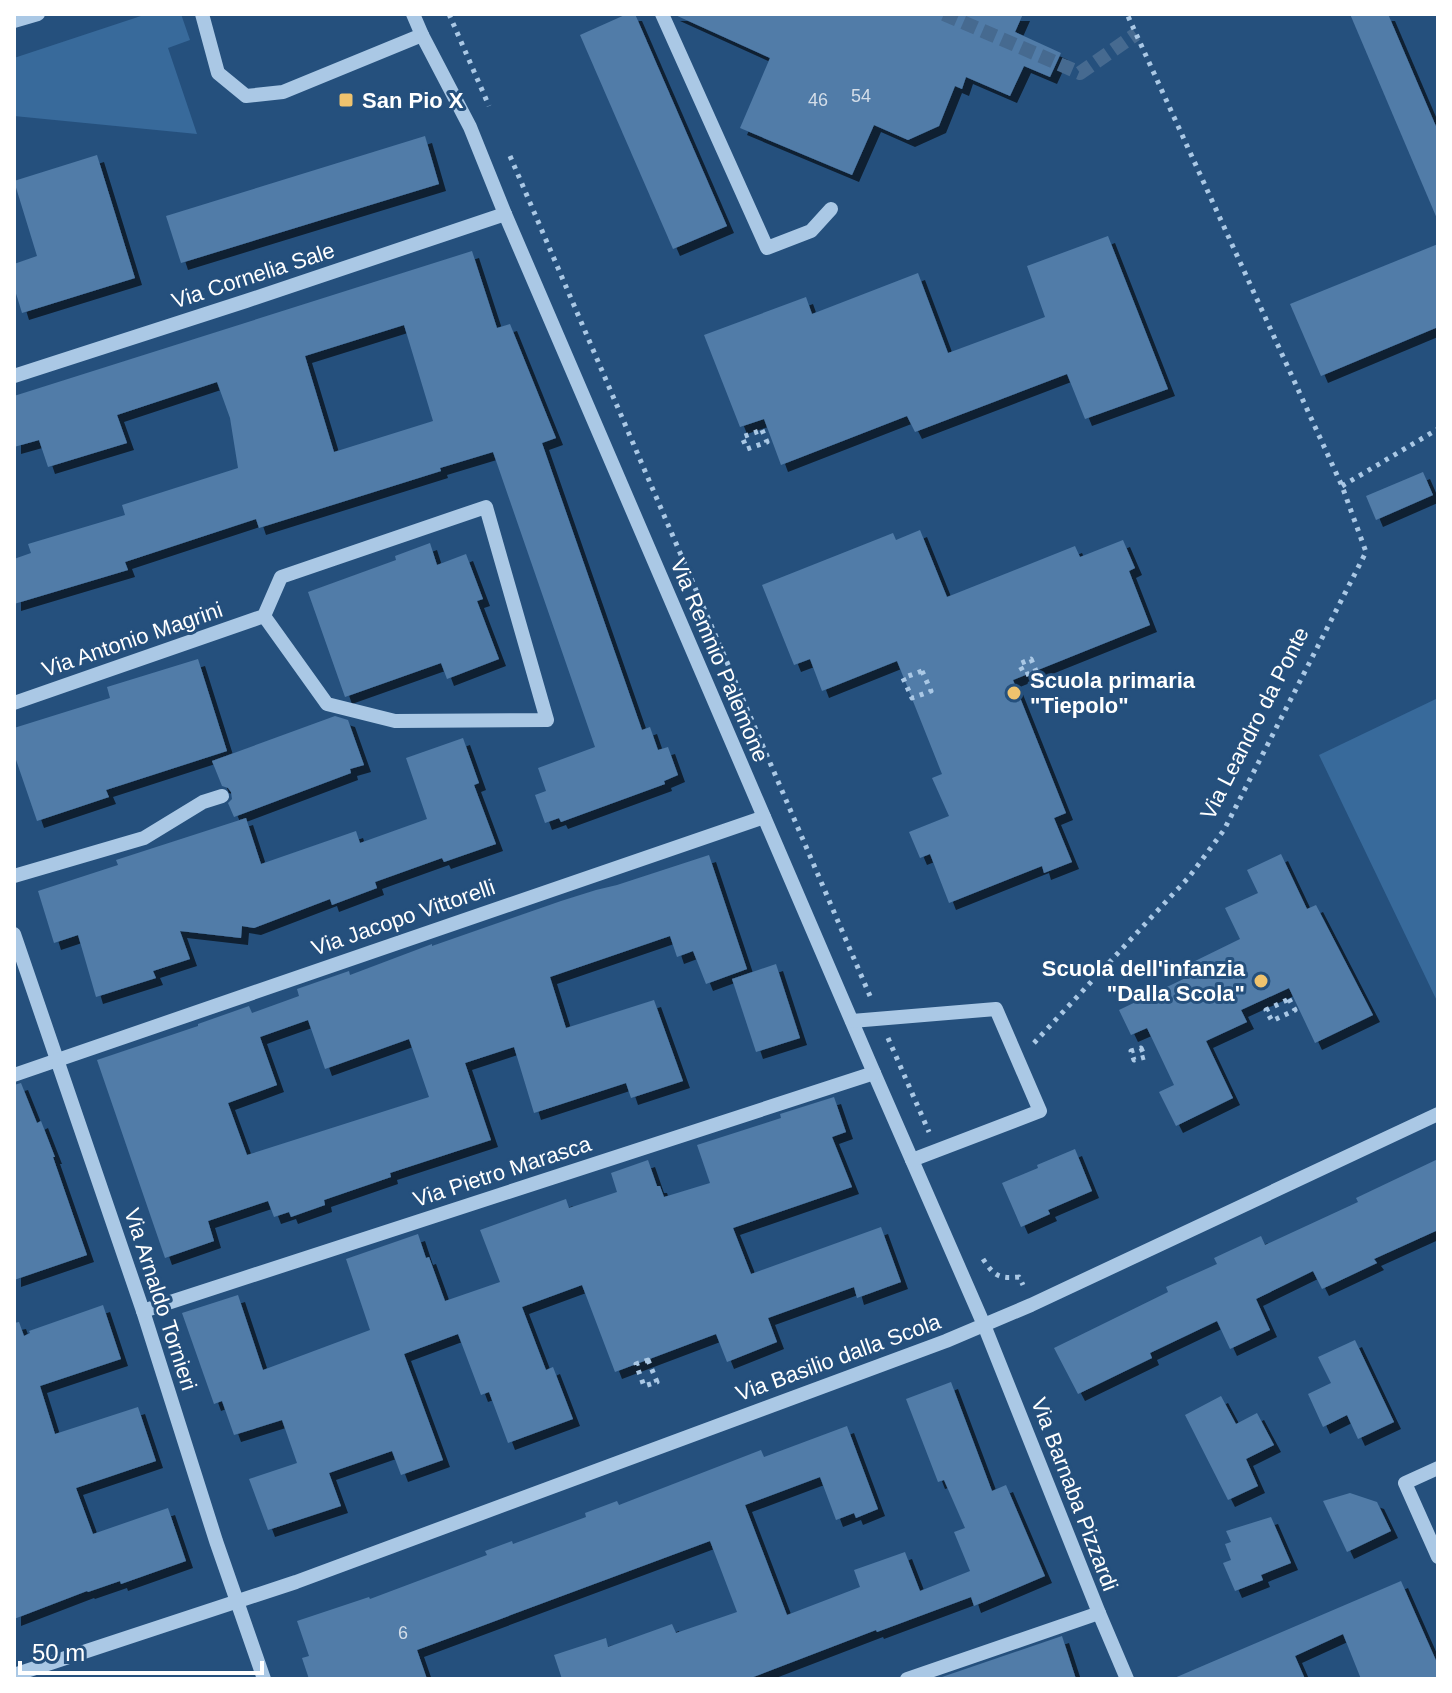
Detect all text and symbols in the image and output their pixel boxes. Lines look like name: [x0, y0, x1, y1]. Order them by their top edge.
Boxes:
house number: 54: [851, 86, 871, 106]
place label: San Pio X: [362, 88, 464, 113]
house number: 46: [808, 90, 828, 110]
marker: San Pio X: [337, 91, 355, 109]
street label: Via Cornelia Sale: [169, 237, 338, 314]
street label: Via Remnio Palemone: [665, 555, 774, 766]
street label: Via Antonio Magrini: [39, 597, 226, 682]
street label: Via Leandro da Ponte: [1195, 623, 1314, 824]
place label: Scuola primaria "Tiepolo": [1030, 668, 1196, 718]
marker: Scuola primaria "Tiepolo": [1005, 684, 1023, 702]
street label: Via Jacopo Vittorelli: [308, 874, 498, 961]
place label: Scuola dell'infanzia "Dalla Scola": [1042, 956, 1246, 1006]
marker: Scuola dell'infanzia "Dalla Scola": [1252, 972, 1270, 990]
street label: Via Pietro Marasca: [410, 1131, 595, 1212]
street label: Via Arnaldo Tornieri: [119, 1205, 202, 1393]
street label: Via Basilio dalla Scola: [732, 1309, 945, 1406]
street label: Via Barnaba Pizzardi: [1026, 1394, 1123, 1594]
house number: 6: [398, 1623, 408, 1643]
scale bar: [20, 1625, 262, 1675]
text: 50 m: [32, 1639, 85, 1666]

